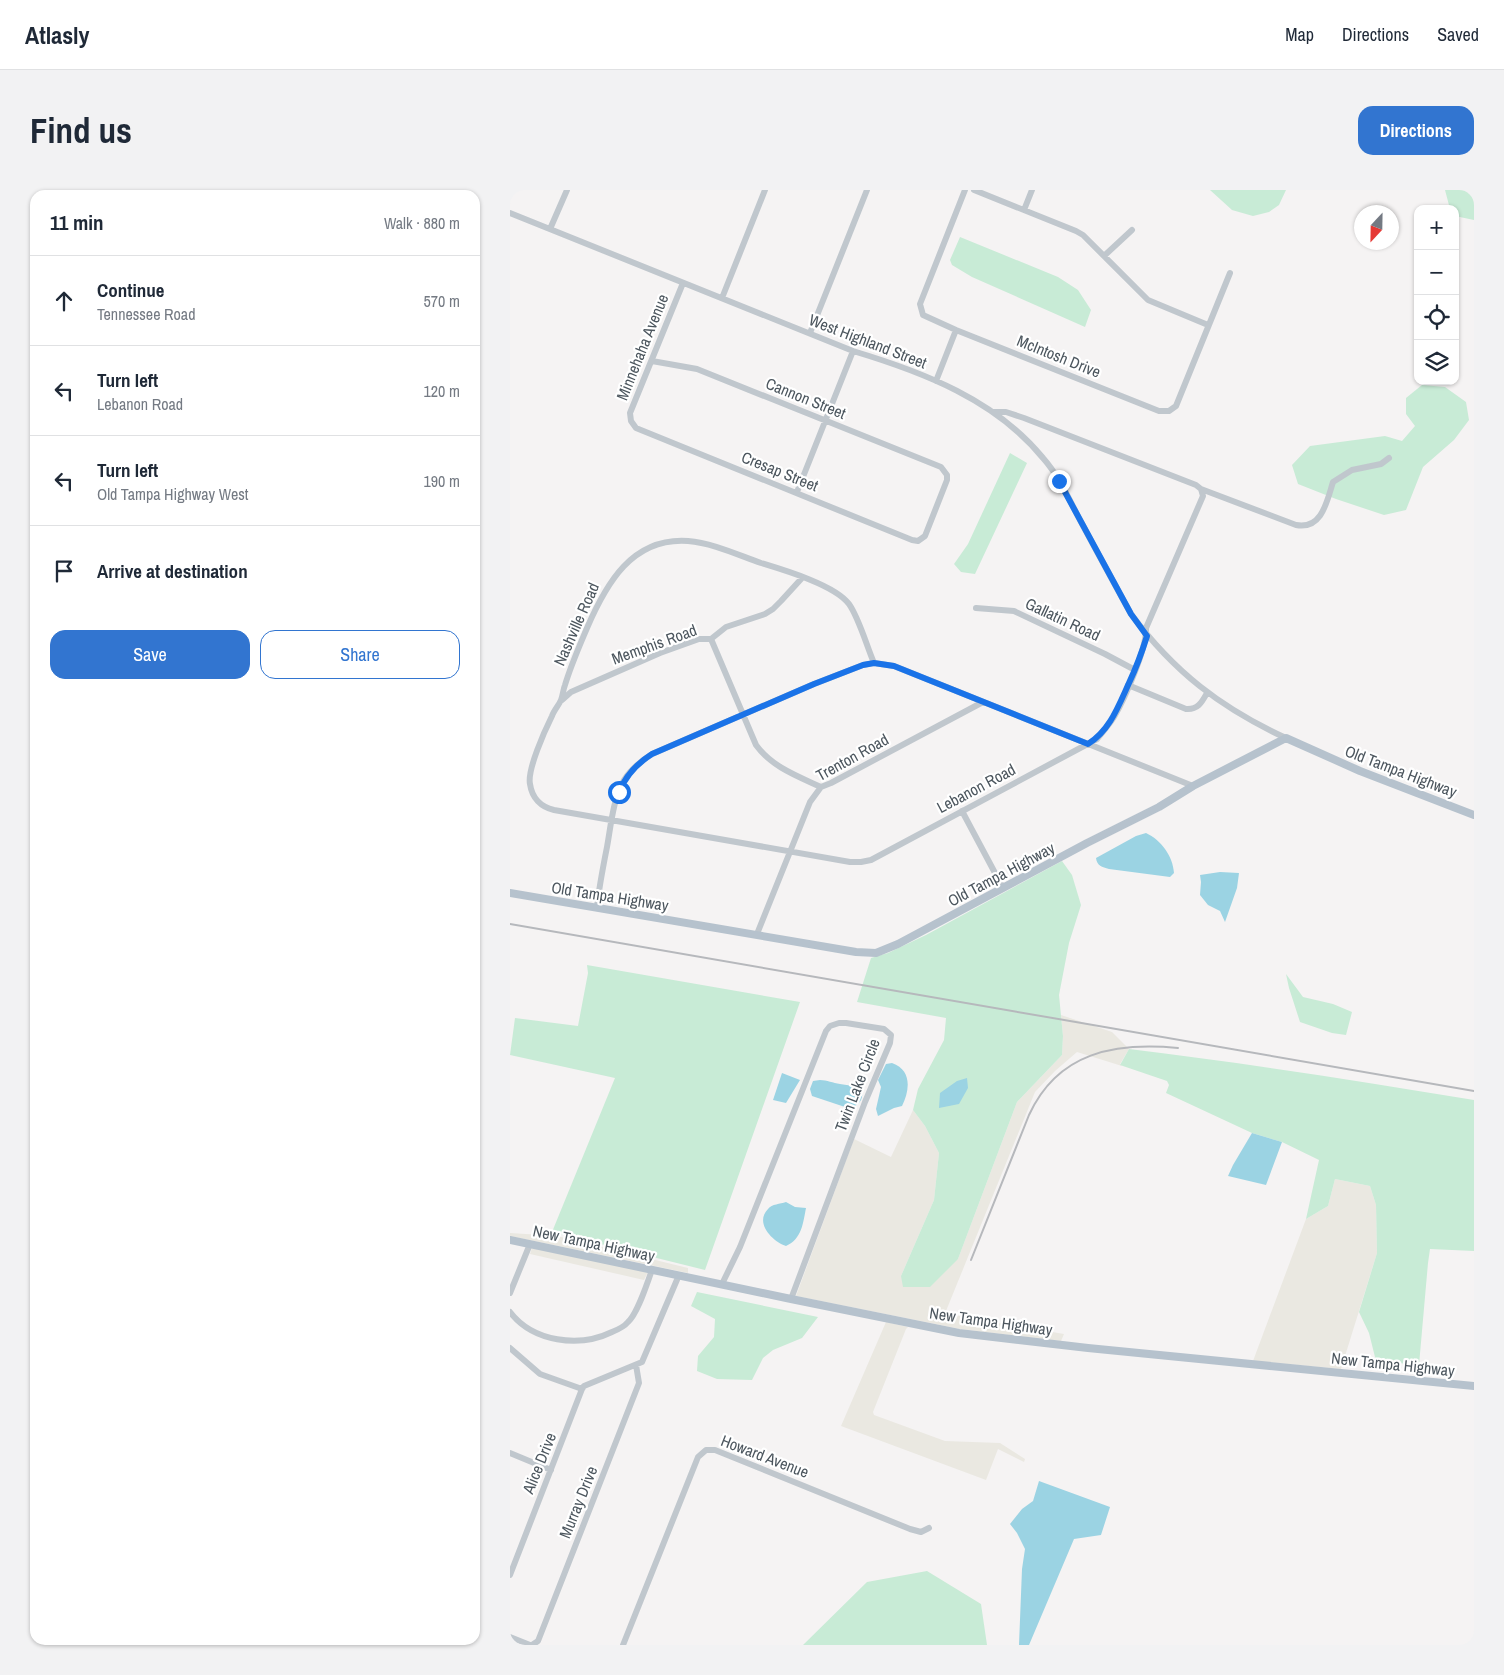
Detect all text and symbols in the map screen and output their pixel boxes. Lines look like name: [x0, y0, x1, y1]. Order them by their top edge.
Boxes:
text: Atlasly: [25, 19, 90, 51]
text: Map: [1285, 22, 1314, 47]
text: Directions: [1342, 22, 1409, 47]
text: Saved: [1437, 22, 1479, 47]
button: Directions: [1358, 106, 1474, 155]
text: Find us: [30, 107, 132, 154]
north arrow: [1354, 205, 1399, 250]
map controls: [1414, 205, 1459, 385]
button: +: [1414, 205, 1459, 250]
text: 11 min: [50, 208, 104, 237]
text: Walk · 880 m: [384, 212, 460, 234]
button: −: [1414, 250, 1459, 295]
text: Continue: [97, 277, 165, 303]
icon: ahead: [50, 287, 78, 315]
text: 570 m: [424, 290, 460, 312]
street label: Minnehaha Avenue: [611, 291, 673, 403]
button: locate: [1414, 295, 1459, 340]
text: Tennessee Road: [97, 303, 195, 325]
street label: West Highland Street: [806, 308, 930, 374]
street label: McIntosh Drive: [1014, 329, 1104, 383]
button: layers: [1414, 340, 1459, 385]
text: Turn left: [97, 367, 158, 393]
street label: Cannon Street: [763, 372, 850, 424]
icon: left: [50, 377, 78, 405]
text: 120 m: [424, 380, 460, 402]
text: Lebanon Road: [97, 393, 183, 415]
street label: Cresap Street: [738, 446, 822, 496]
text: Turn left: [97, 457, 158, 483]
icon: left: [50, 467, 78, 495]
text: 190 m: [424, 470, 460, 492]
route end: [1048, 470, 1071, 493]
text: Old Tampa Highway West: [97, 483, 248, 505]
icon: arrive: [50, 557, 78, 585]
text: Arrive at destination: [97, 558, 248, 584]
street label: Nashville Road: [548, 579, 604, 669]
street label: Gallatin Road: [1022, 592, 1104, 646]
street label: Memphis Road: [608, 618, 700, 670]
button: Save: [50, 630, 250, 679]
button: Share: [260, 630, 460, 679]
street label: Trenton Road: [812, 728, 892, 786]
street label: Old Tampa Highway: [1342, 740, 1461, 803]
street label: Lebanon Road: [933, 758, 1019, 818]
route start: [608, 781, 631, 804]
street label: Old Tampa Highway: [944, 836, 1059, 911]
street label: Old Tampa Highway: [550, 876, 671, 916]
street label: Twin Lake Circle: [829, 1035, 885, 1135]
street label: New Tampa Highway: [531, 1219, 657, 1267]
street label: New Tampa Highway: [928, 1301, 1054, 1341]
street label: New Tampa Highway: [1330, 1347, 1456, 1381]
street label: Alice Drive: [516, 1429, 561, 1498]
street label: Howard Avenue: [718, 1429, 812, 1483]
street label: Murray Drive: [554, 1463, 602, 1541]

